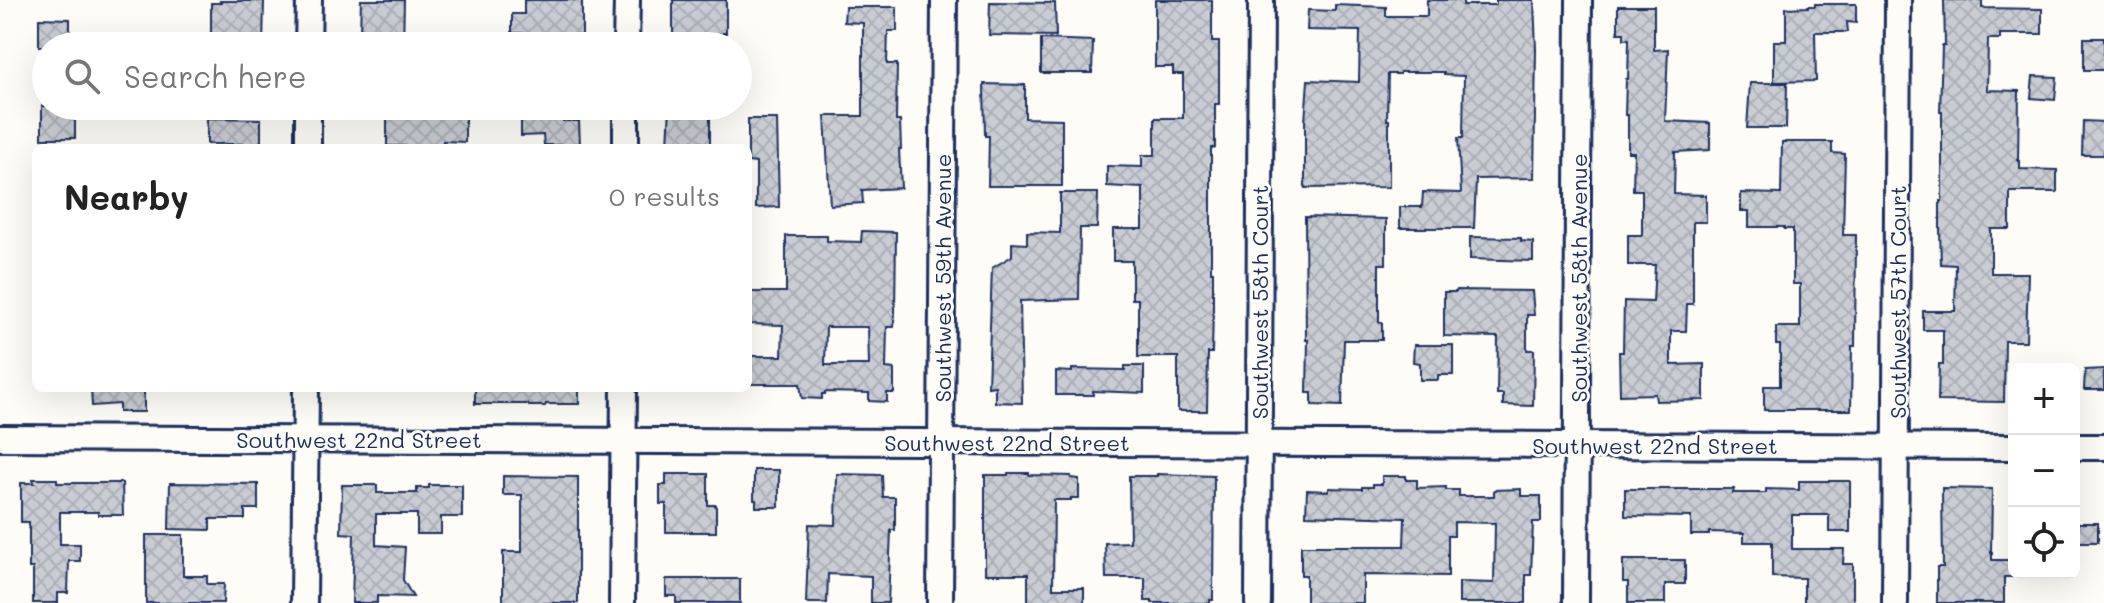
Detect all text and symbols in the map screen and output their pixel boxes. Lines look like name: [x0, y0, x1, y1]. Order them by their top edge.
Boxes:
search box: [32, 32, 752, 120]
icon: search: [60, 54, 104, 98]
text: Search here: [124, 56, 307, 96]
street label: Southwest 58th Avenue: [1564, 153, 1593, 403]
street label: Southwest 59th Avenue: [928, 154, 957, 402]
text: Nearby: [64, 174, 189, 219]
text: 0 results: [609, 179, 720, 213]
street label: Southwest 58th Court: [1245, 185, 1274, 419]
street label: Southwest 57th Court: [1883, 185, 1912, 419]
map controls: [2008, 363, 2080, 579]
button: +: [2008, 363, 2080, 435]
street label: Southwest 22nd Street: [236, 425, 482, 454]
street label: Southwest 22nd Street: [884, 428, 1130, 457]
street label: Southwest 22nd Street: [1532, 431, 1778, 460]
button: −: [2008, 435, 2080, 507]
button: locate: [2008, 507, 2080, 579]

